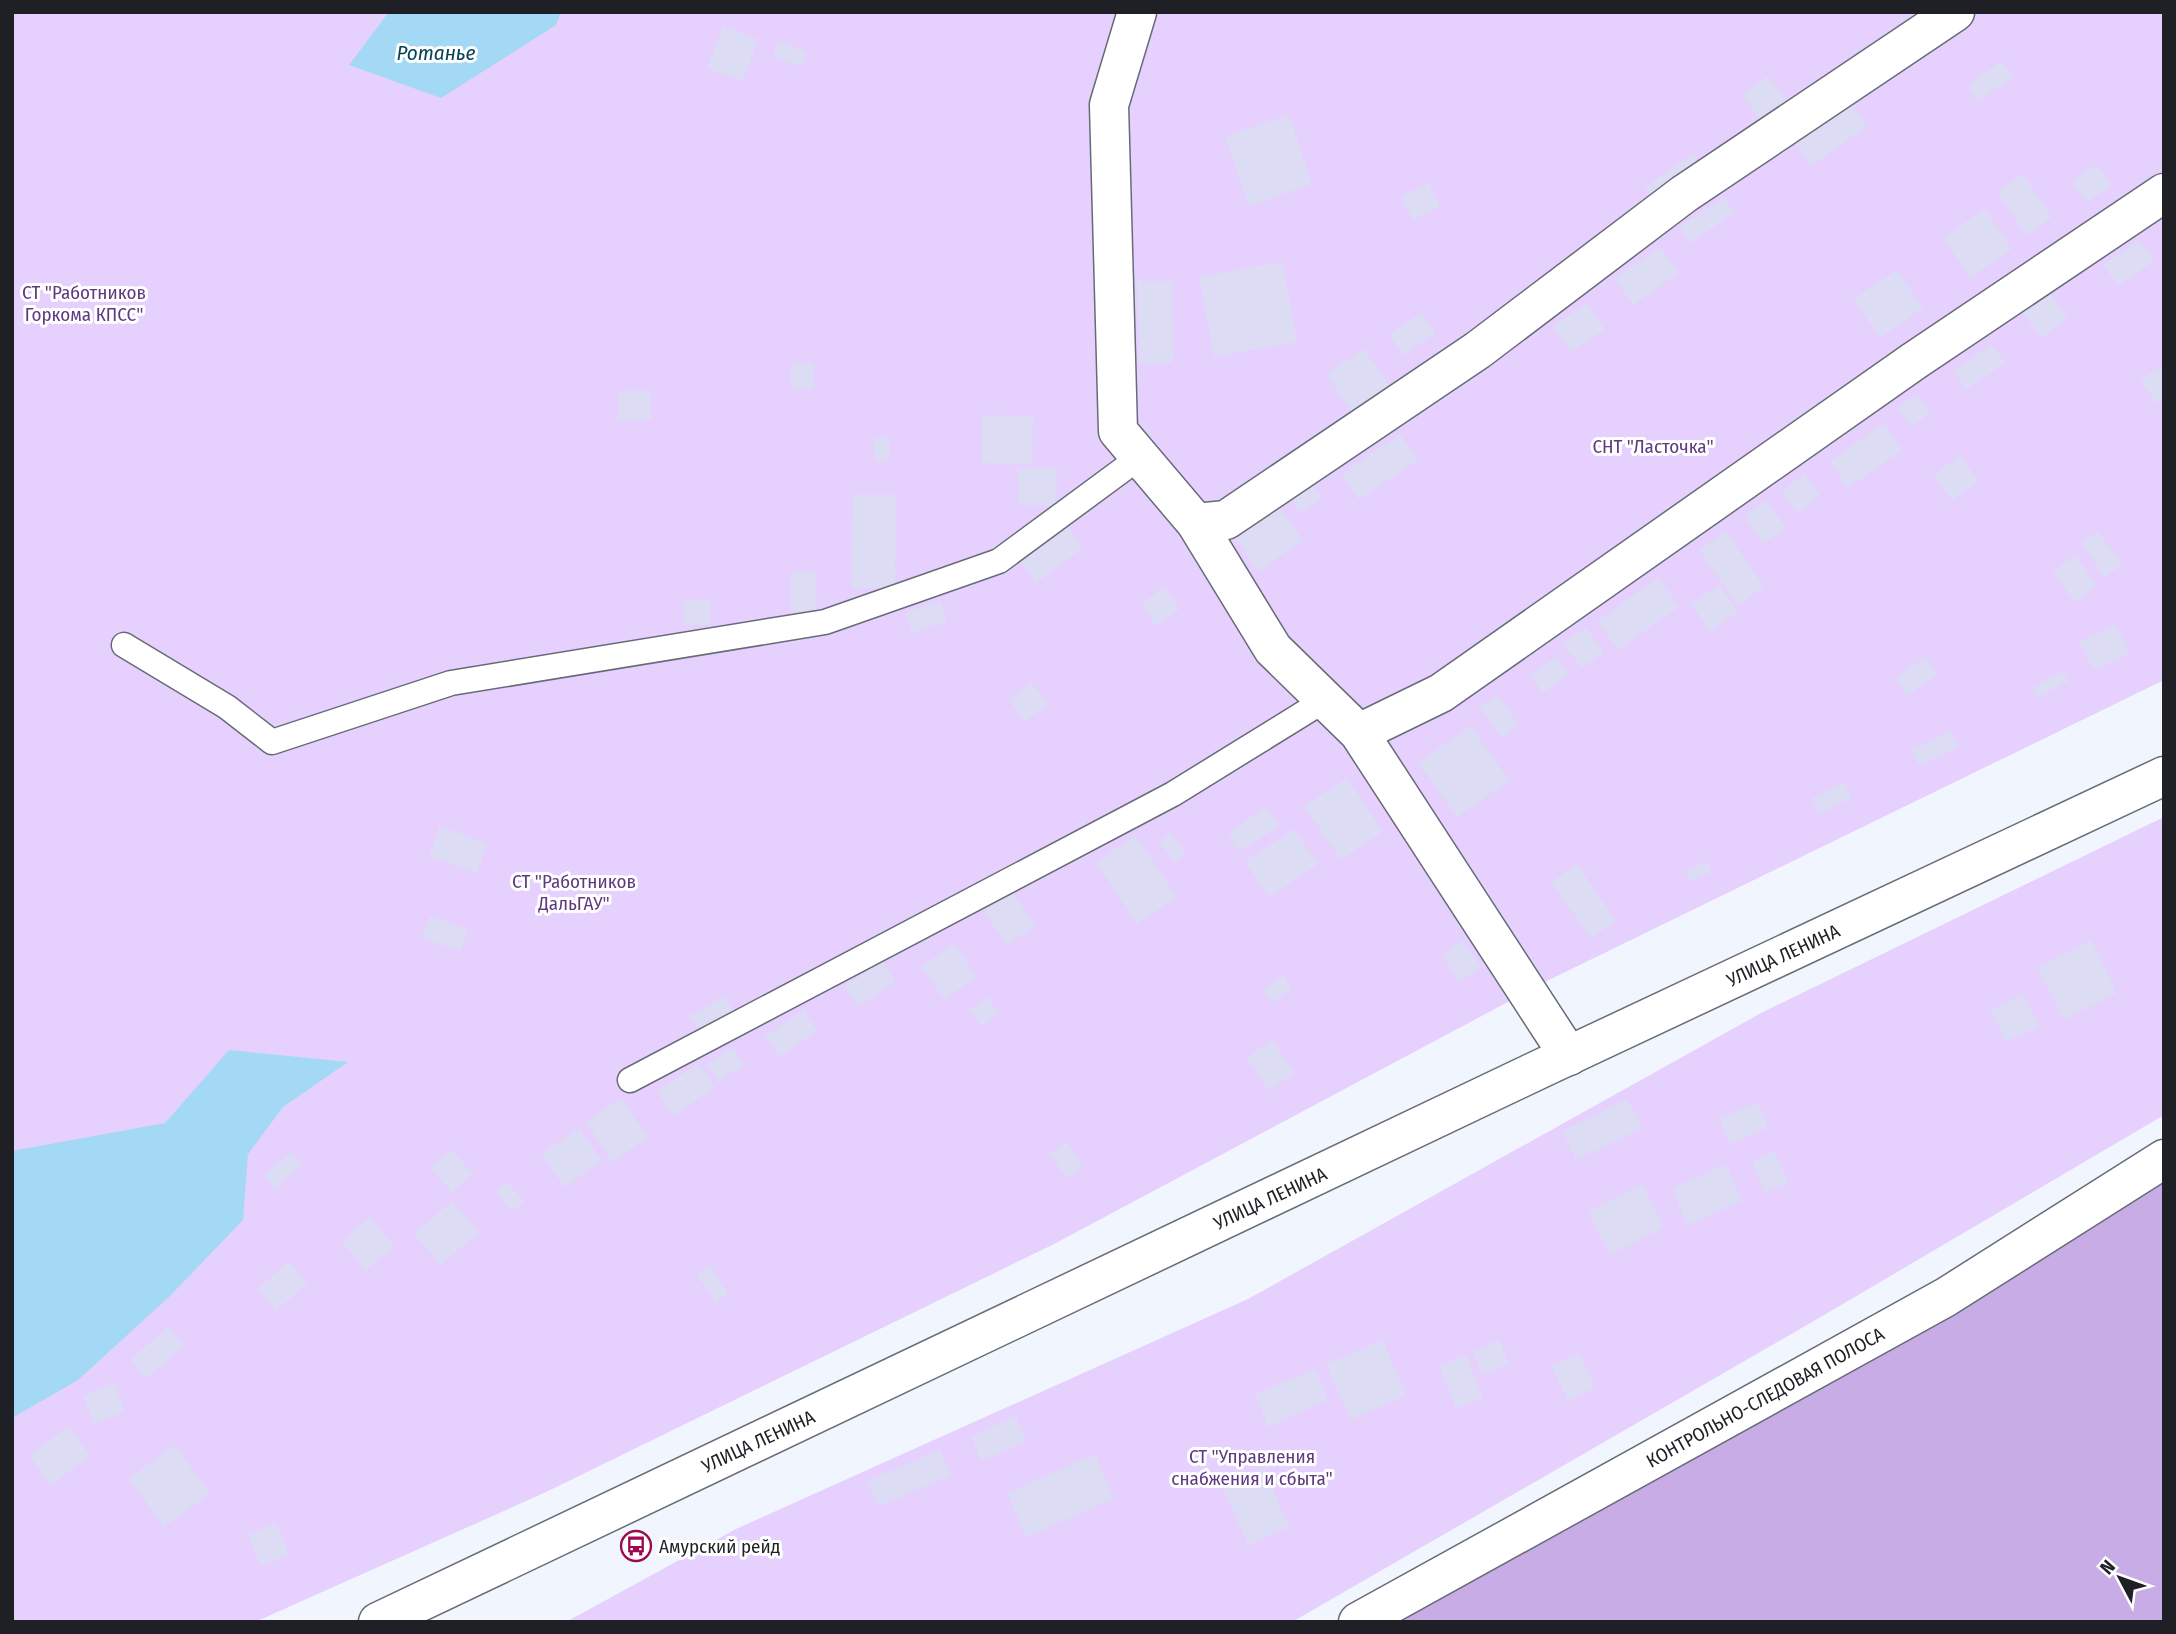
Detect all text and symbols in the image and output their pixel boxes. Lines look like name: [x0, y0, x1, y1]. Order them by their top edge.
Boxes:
water label: Ротанье: [397, 40, 475, 66]
park label: СТ "Работников Горкома КПСС": [22, 281, 146, 326]
park label: СНТ "Ласточка": [1592, 435, 1714, 458]
park label: СТ "Работников ДальГАУ": [512, 870, 636, 915]
street label: УЛИЦА ЛЕНИНА: [1722, 919, 1843, 992]
street label: УЛИЦА ЛЕНИНА: [1209, 1162, 1330, 1235]
street label: КОНТРОЛЬНО-СЛЕДОВАЯ ПОЛОСА: [1642, 1322, 1888, 1473]
street label: УЛИЦА ЛЕНИНА: [697, 1405, 818, 1478]
park label: СТ "Управления снабжения и сбыта": [1171, 1445, 1333, 1490]
bus stop icon: Амурский рейд: [619, 1529, 653, 1563]
place label: Амурский рейд: [659, 1535, 780, 1558]
north arrow: [2085, 1543, 2155, 1613]
text: N: [2095, 1555, 2120, 1579]

